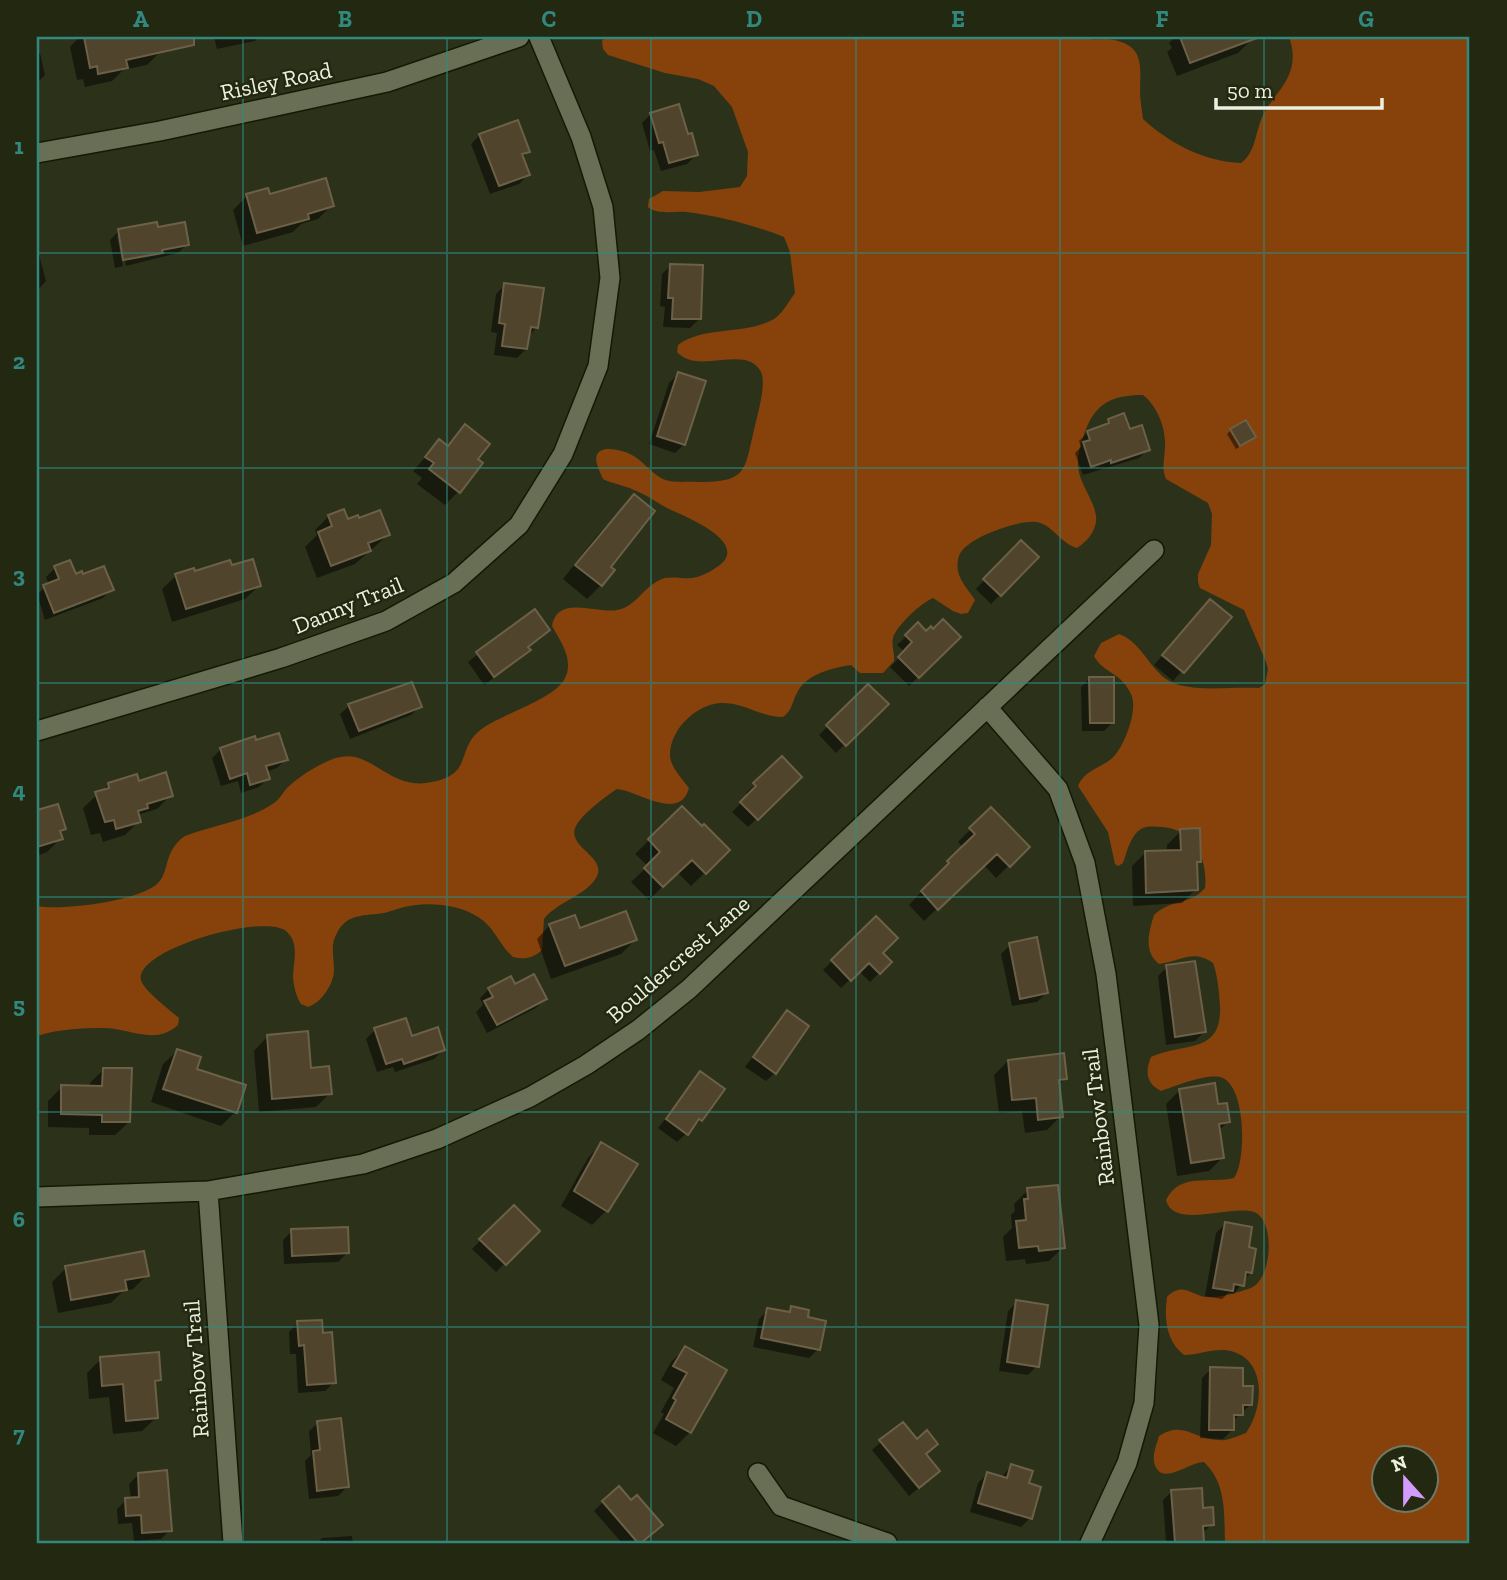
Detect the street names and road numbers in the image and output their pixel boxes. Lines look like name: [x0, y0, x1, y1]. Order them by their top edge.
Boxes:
street label: Risley Road: [218, 55, 335, 106]
street label: Danny Trail: [289, 570, 407, 640]
street label: Bouldercrest Lane: [601, 889, 755, 1029]
street label: Rainbow Trail: [1076, 1047, 1120, 1187]
street label: Rainbow Trail: [177, 1299, 215, 1439]

